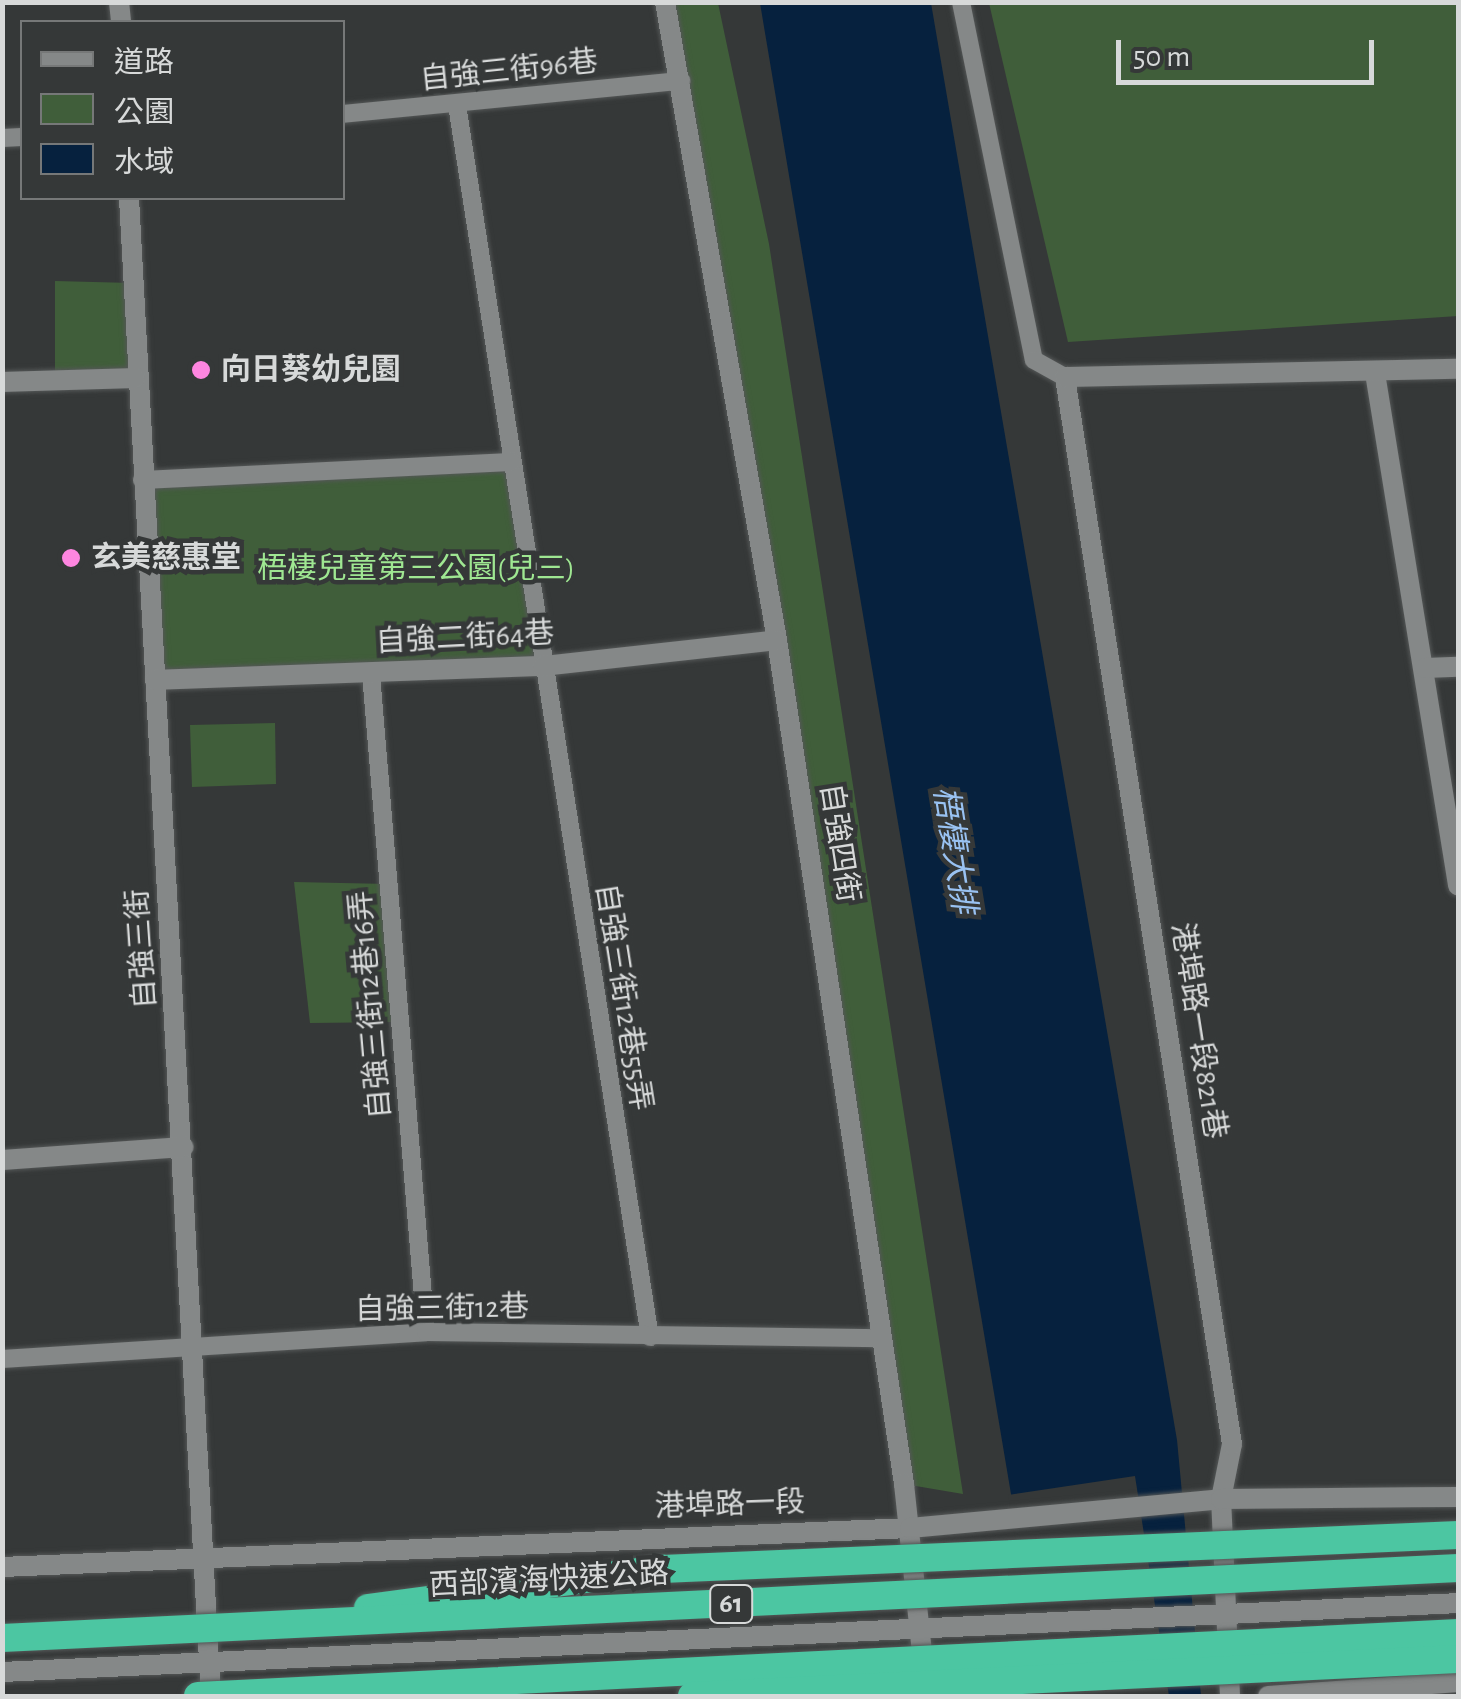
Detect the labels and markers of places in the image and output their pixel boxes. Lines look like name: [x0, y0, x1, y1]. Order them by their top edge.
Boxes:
place label: 向日葵幼兒園: [221, 352, 401, 388]
marker: 向日葵幼兒園: [190, 359, 212, 381]
place label: 玄美慈惠堂: [91, 540, 241, 576]
marker: 玄美慈惠堂: [60, 547, 82, 569]

